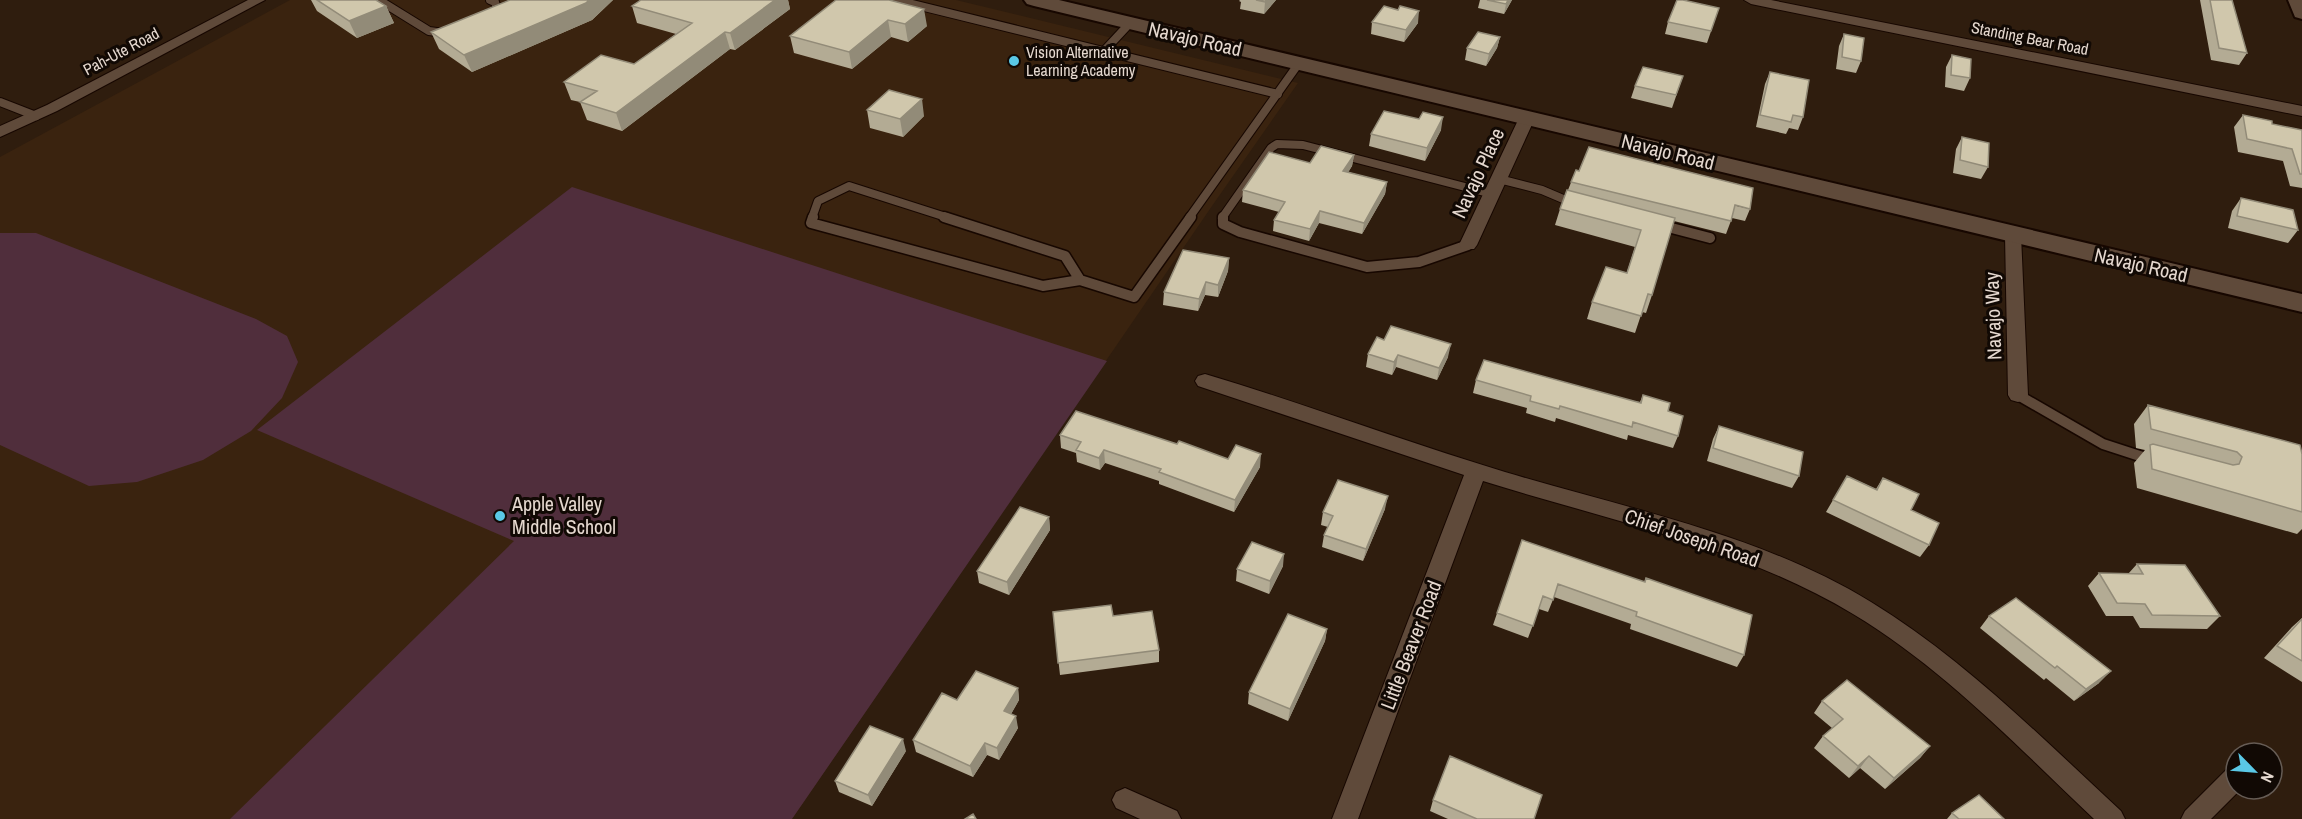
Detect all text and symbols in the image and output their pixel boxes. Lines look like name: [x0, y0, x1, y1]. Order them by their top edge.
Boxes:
street label: Navajo Road: [1146, 15, 1244, 62]
street label: Standing Bear Road: [1970, 16, 2090, 60]
street label: Pah-Ute Road: [79, 22, 163, 80]
place label: Vision Alternative Learning Academy: [1026, 41, 1136, 81]
marker: Vision Alternative Learning Academy: [1007, 54, 1021, 68]
street label: Navajo Place: [1445, 123, 1510, 222]
street label: Navajo Road: [1619, 127, 1717, 176]
street label: Navajo Road: [2092, 241, 2190, 288]
street label: Navajo Way: [1977, 271, 2008, 360]
place label: Apple Valley Middle School: [511, 490, 616, 540]
street label: Chief Joseph Road: [1621, 502, 1763, 573]
marker: Apple Valley Middle School: [493, 509, 507, 523]
street label: Little Beaver Road: [1374, 577, 1447, 713]
north arrow: [2224, 741, 2284, 801]
text: N: [2256, 768, 2280, 786]

